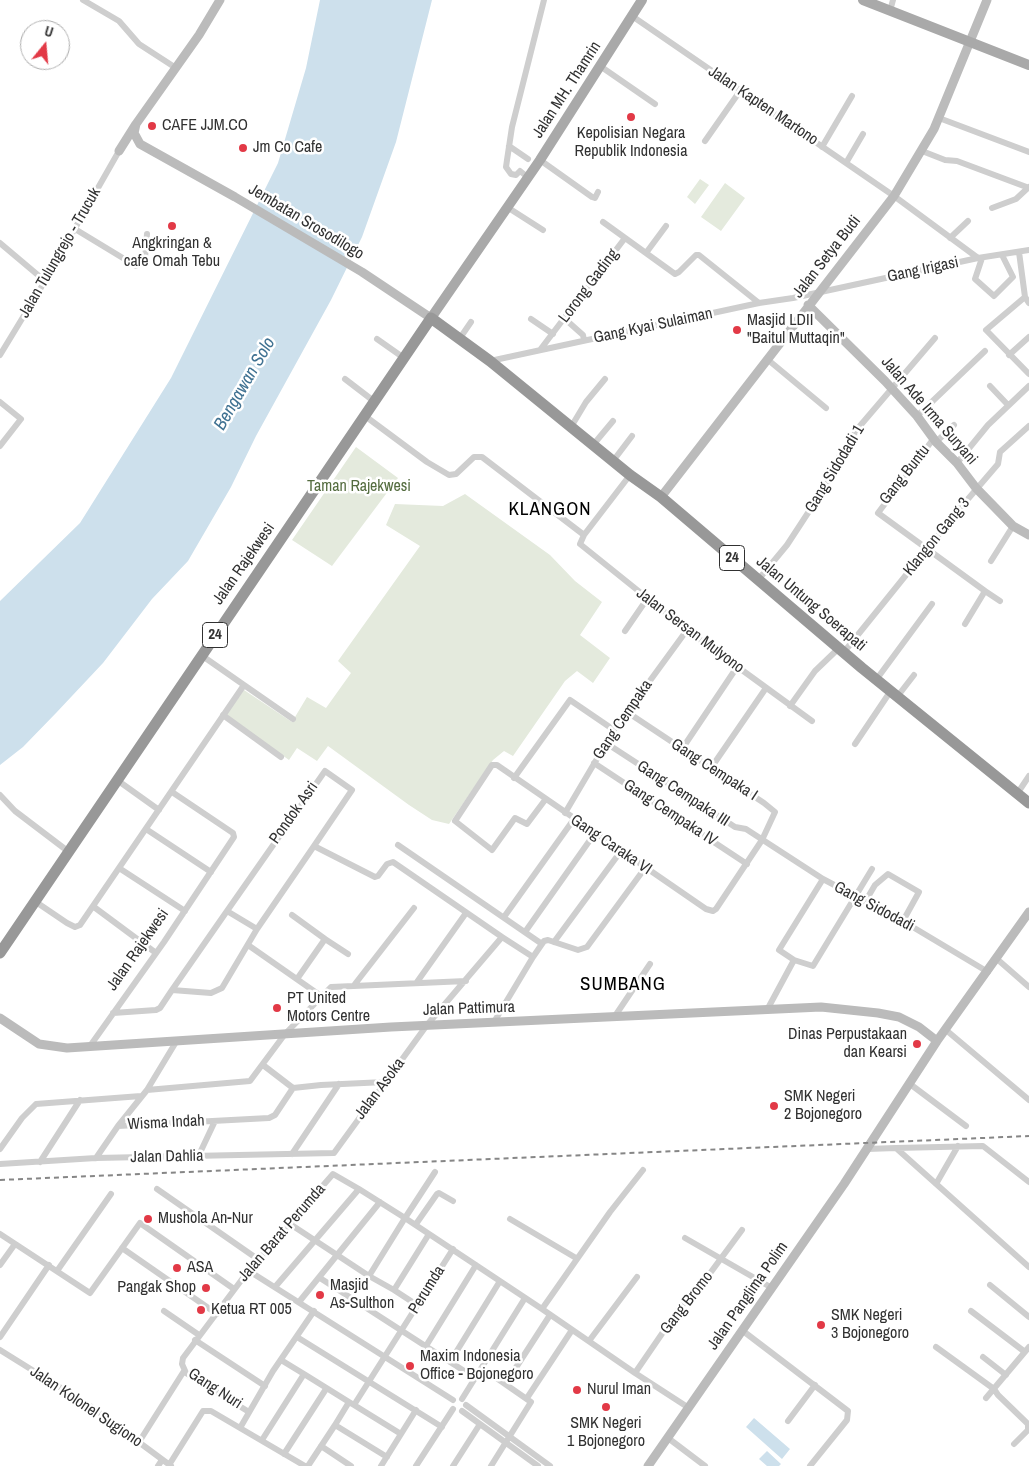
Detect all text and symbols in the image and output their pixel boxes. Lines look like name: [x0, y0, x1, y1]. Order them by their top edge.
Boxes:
north arrow: [20, 20, 70, 70]
text: U: [42, 22, 56, 41]
street label: Jalan MH. Thamrin: [529, 38, 605, 142]
street label: Jalan Kapten Martono: [704, 62, 822, 150]
marker: Kepolisian Negara Republik Indonesia: [625, 111, 637, 123]
place label: CAFE JJM.CO: [162, 116, 248, 136]
marker: CAFE JJM.CO: [146, 120, 158, 132]
place label: Kepolisian Negara Republik Indonesia: [574, 124, 688, 162]
place label: Jm Co Cafe: [253, 138, 322, 158]
marker: Jm Co Cafe: [237, 142, 249, 154]
street label: Jembatan Srosodilogo: [245, 180, 367, 264]
street label: Jalan Tulungrejo - Trucuk: [15, 184, 105, 322]
street label: Jalan Setya Budi: [789, 212, 865, 302]
marker: Angkringan & cafe Omah Tebu: [166, 220, 178, 232]
place label: Angkringan & cafe Omah Tebu: [124, 234, 220, 272]
street label: Lorong Gading: [555, 245, 623, 327]
street label: Gang Irigasi: [886, 253, 960, 287]
street label: Gang Kyai Sulaiman: [592, 304, 714, 348]
place label: Masjid LDII "Baitul Muttaqin": [747, 311, 845, 349]
marker: Masjid LDII "Baitul Muttaqin": [731, 324, 743, 336]
water label: Bengawan Solo: [210, 334, 280, 434]
street label: Jalan Ade Irma Suryani: [877, 353, 981, 469]
street label: Gang Sidodadi 1: [801, 422, 869, 516]
street label: Gang Buntu: [876, 441, 934, 509]
park label: Taman Rajekwesi: [307, 477, 411, 497]
street label: Klangon Gang 3: [900, 494, 974, 580]
district label: KLANGON: [508, 499, 592, 521]
street label: Jalan Rajekwesi: [209, 519, 279, 609]
road number: 24: [720, 546, 744, 570]
street label: Jalan Untung Soerapati: [752, 552, 870, 656]
street label: Jalan Sersan Mulyono: [632, 584, 748, 678]
road number: 24: [202, 622, 228, 648]
street label: Gang Cempaka: [589, 677, 657, 763]
street label: Gang Cempaka I: [667, 735, 761, 805]
street label: Gang Cempaka III: [633, 757, 733, 831]
street label: Gang Cempaka IV: [620, 776, 720, 850]
street label: Pondok Asri: [266, 778, 322, 848]
street label: Gang Caraka VI: [567, 811, 655, 879]
street label: Gang Sidodadi: [831, 878, 917, 936]
street label: Jalan Rajekwesi: [103, 905, 173, 995]
district label: SUMBANG: [579, 974, 667, 996]
place label: PT United Motors Centre: [287, 989, 370, 1027]
street label: Jalan Pattimura: [423, 998, 515, 1020]
marker: PT United Motors Centre: [271, 1002, 283, 1014]
place label: Dinas Perpustakaan dan Kearsi: [788, 1025, 907, 1063]
marker: Dinas Perpustakaan dan Kearsi: [911, 1038, 923, 1050]
street label: Jalan Asoka: [351, 1055, 409, 1123]
place label: SMK Negeri 2 Bojonegoro: [784, 1087, 862, 1125]
marker: SMK Negeri 2 Bojonegoro: [768, 1100, 780, 1112]
street label: Wisma Indah: [127, 1111, 205, 1135]
street label: Jalan Dahlia: [130, 1147, 204, 1167]
street label: Jalan Barat Perumda: [234, 1180, 330, 1286]
place label: Mushola An-Nur: [158, 1209, 253, 1229]
marker: Mushola An-Nur: [142, 1213, 154, 1225]
street label: Jalan Panglima Polim: [704, 1238, 792, 1354]
place label: ASA: [187, 1258, 213, 1278]
marker: ASA: [171, 1262, 183, 1274]
street label: Perumda: [405, 1262, 449, 1318]
street label: Gang Bromo: [657, 1268, 717, 1338]
place label: Masjid As-Sulthon: [330, 1276, 394, 1314]
place label: Pangak Shop: [117, 1278, 196, 1298]
marker: Pangak Shop: [200, 1282, 212, 1294]
marker: Masjid As-Sulthon: [314, 1289, 326, 1301]
place label: Ketua RT 005: [211, 1300, 292, 1320]
marker: Ketua RT 005: [195, 1304, 207, 1316]
place label: SMK Negeri 3 Bojonegoro: [831, 1306, 909, 1344]
marker: SMK Negeri 3 Bojonegoro: [815, 1319, 827, 1331]
place label: Maxim Indonesia Office - Bojonegoro: [420, 1347, 534, 1385]
marker: Maxim Indonesia Office - Bojonegoro: [404, 1360, 416, 1372]
street label: Jalan Kolonel Sugiono: [26, 1362, 146, 1452]
street label: Gang Nuri: [184, 1364, 246, 1414]
place label: Nurul Iman: [587, 1380, 651, 1400]
marker: Nurul Iman: [571, 1384, 583, 1396]
marker: SMK Negeri 1 Bojonegoro: [600, 1401, 612, 1413]
place label: SMK Negeri 1 Bojonegoro: [567, 1414, 645, 1452]

